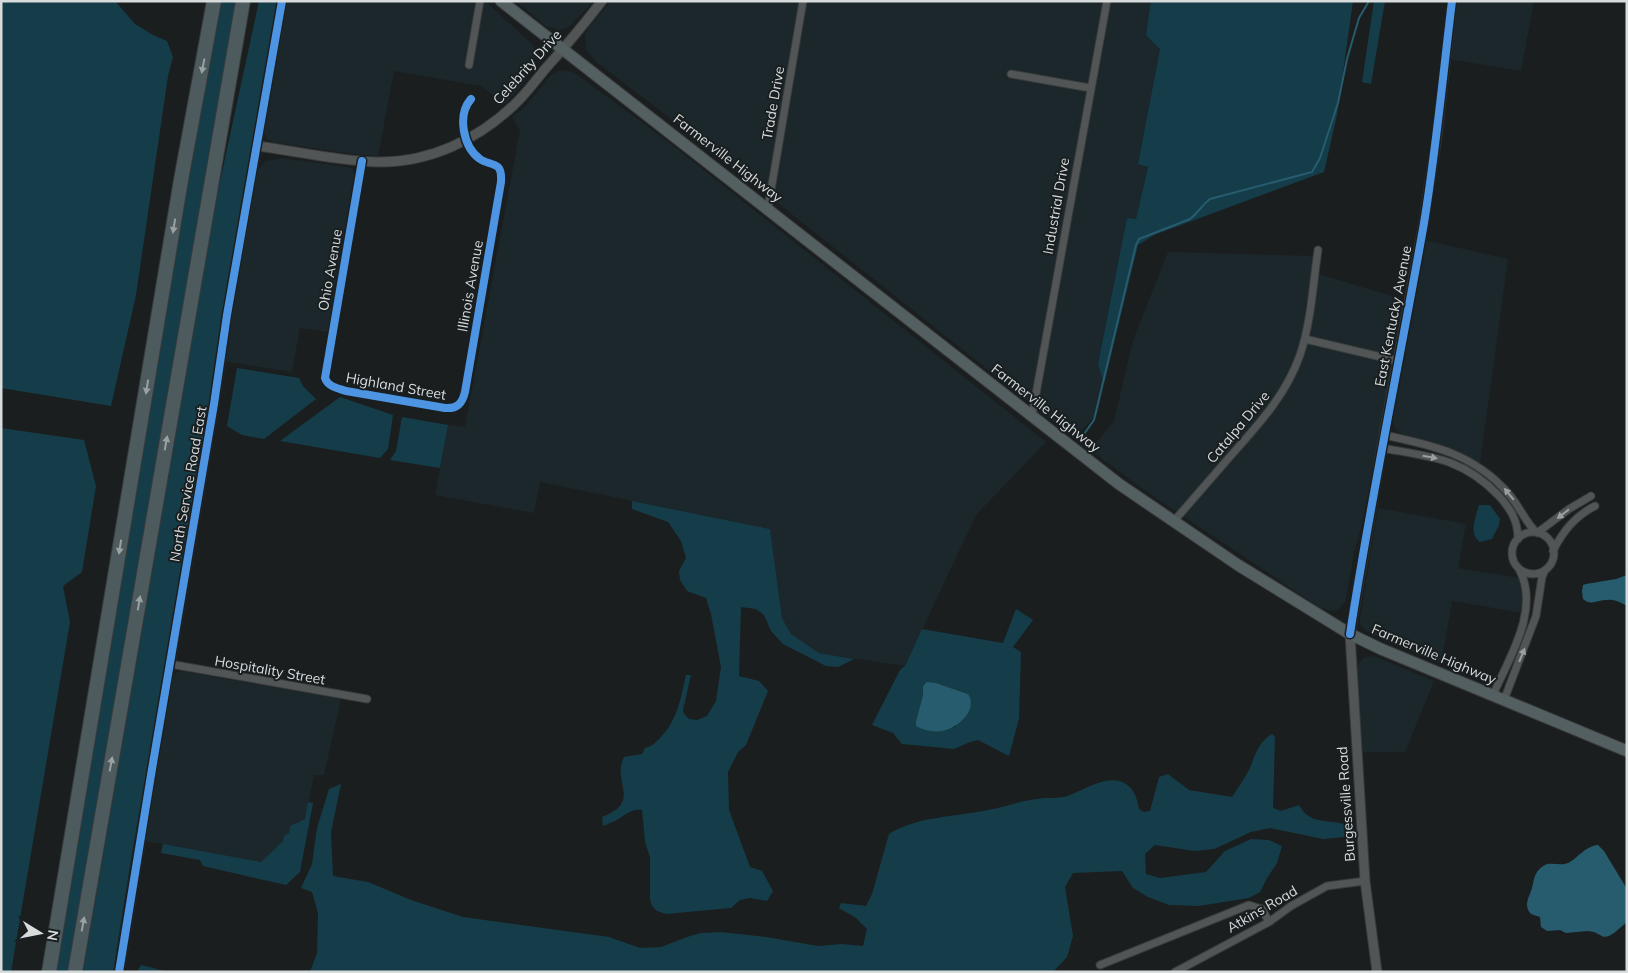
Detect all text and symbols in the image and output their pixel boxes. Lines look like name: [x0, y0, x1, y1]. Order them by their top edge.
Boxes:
street label: Celebrity Drive: [489, 26, 565, 108]
one-way arrow: [198, 59, 206, 75]
street label: Trade Drive: [758, 65, 788, 141]
street label: Farmerville Highway: [670, 110, 787, 207]
street label: Industrial Drive: [1039, 156, 1073, 256]
one-way arrow: [169, 219, 177, 235]
street label: Ohio Avenue: [314, 228, 346, 312]
street label: Illinois Avenue: [453, 239, 487, 333]
street label: East Kentucky Avenue: [1371, 244, 1415, 388]
street label: Farmerville Highway: [988, 360, 1105, 457]
street label: Highland Street: [344, 368, 448, 404]
one-way arrow: [143, 379, 151, 395]
street label: Catalpa Drive: [1203, 387, 1273, 467]
street label: North Service Road East: [165, 405, 211, 563]
one-way arrow: [163, 435, 171, 451]
one-way arrow: [1422, 453, 1438, 461]
one-way arrow: [1503, 488, 1514, 501]
one-way arrow: [1557, 508, 1570, 519]
one-way arrow: [116, 539, 124, 555]
one-way arrow: [135, 595, 143, 611]
street label: Farmerville Highway: [1369, 620, 1500, 689]
one-way arrow: [1519, 648, 1527, 662]
street label: Hospitality Street: [213, 651, 327, 689]
street label: Burgessville Road: [1333, 746, 1359, 862]
one-way arrow: [107, 755, 115, 771]
street label: Atkins Road: [1223, 882, 1301, 936]
north arrow: [15, 908, 65, 958]
one-way arrow: [80, 915, 88, 931]
text: N: [43, 928, 63, 942]

